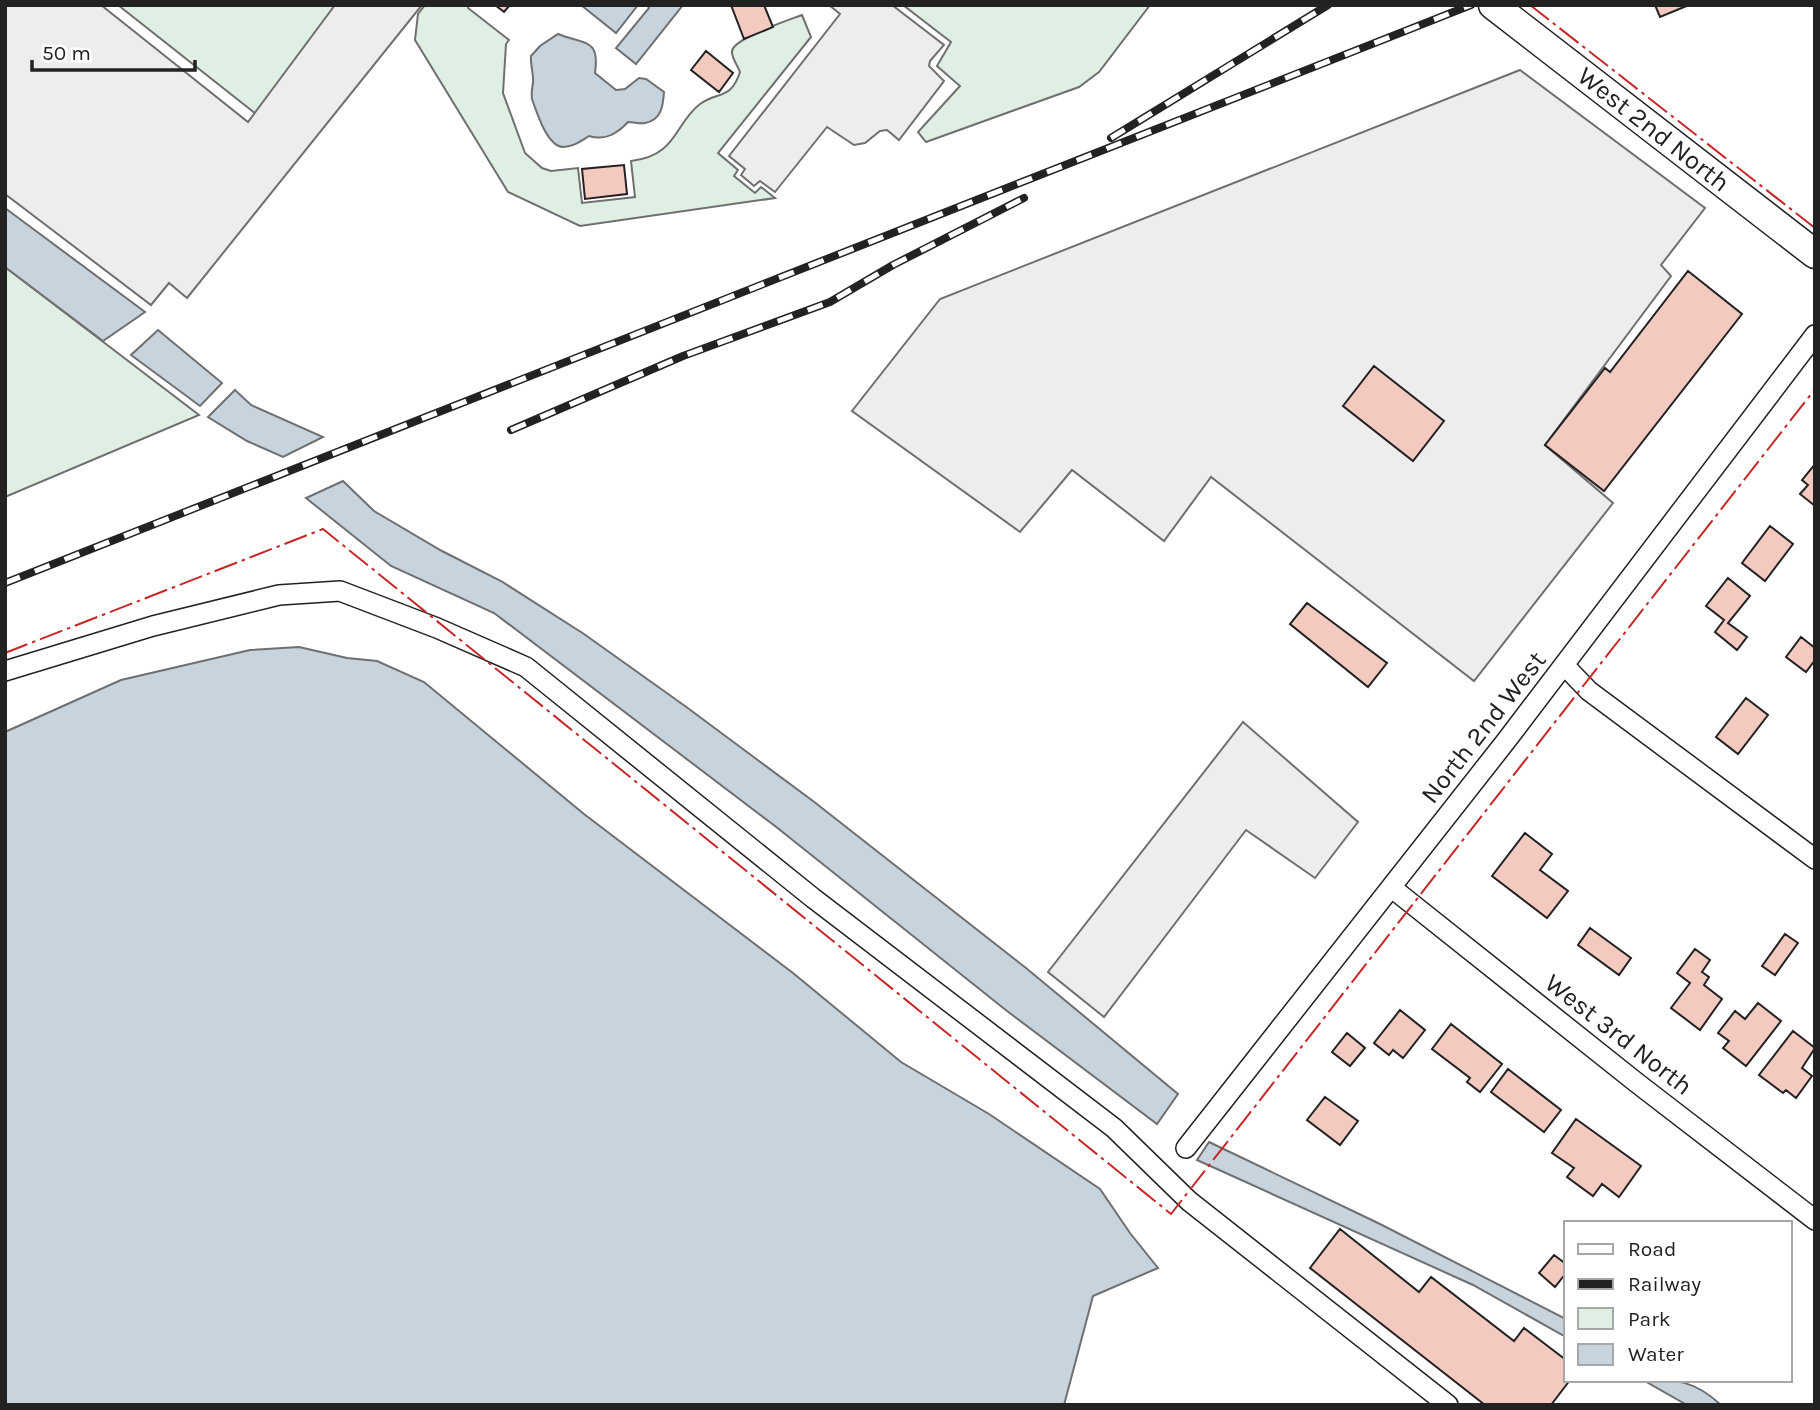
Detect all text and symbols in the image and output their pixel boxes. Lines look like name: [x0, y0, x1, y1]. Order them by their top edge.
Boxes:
scale bar: [32, 28, 194, 72]
text: 50 m: [42, 41, 91, 65]
street label: West 2nd North: [1571, 60, 1736, 198]
street label: North 2nd West: [1414, 645, 1553, 810]
street label: West 3rd North: [1539, 967, 1699, 1102]
legend: [1564, 1221, 1792, 1382]
text: Road: [1628, 1237, 1676, 1261]
text: Railway: [1628, 1272, 1701, 1296]
text: Park: [1628, 1307, 1671, 1331]
text: Water: [1628, 1342, 1684, 1366]

